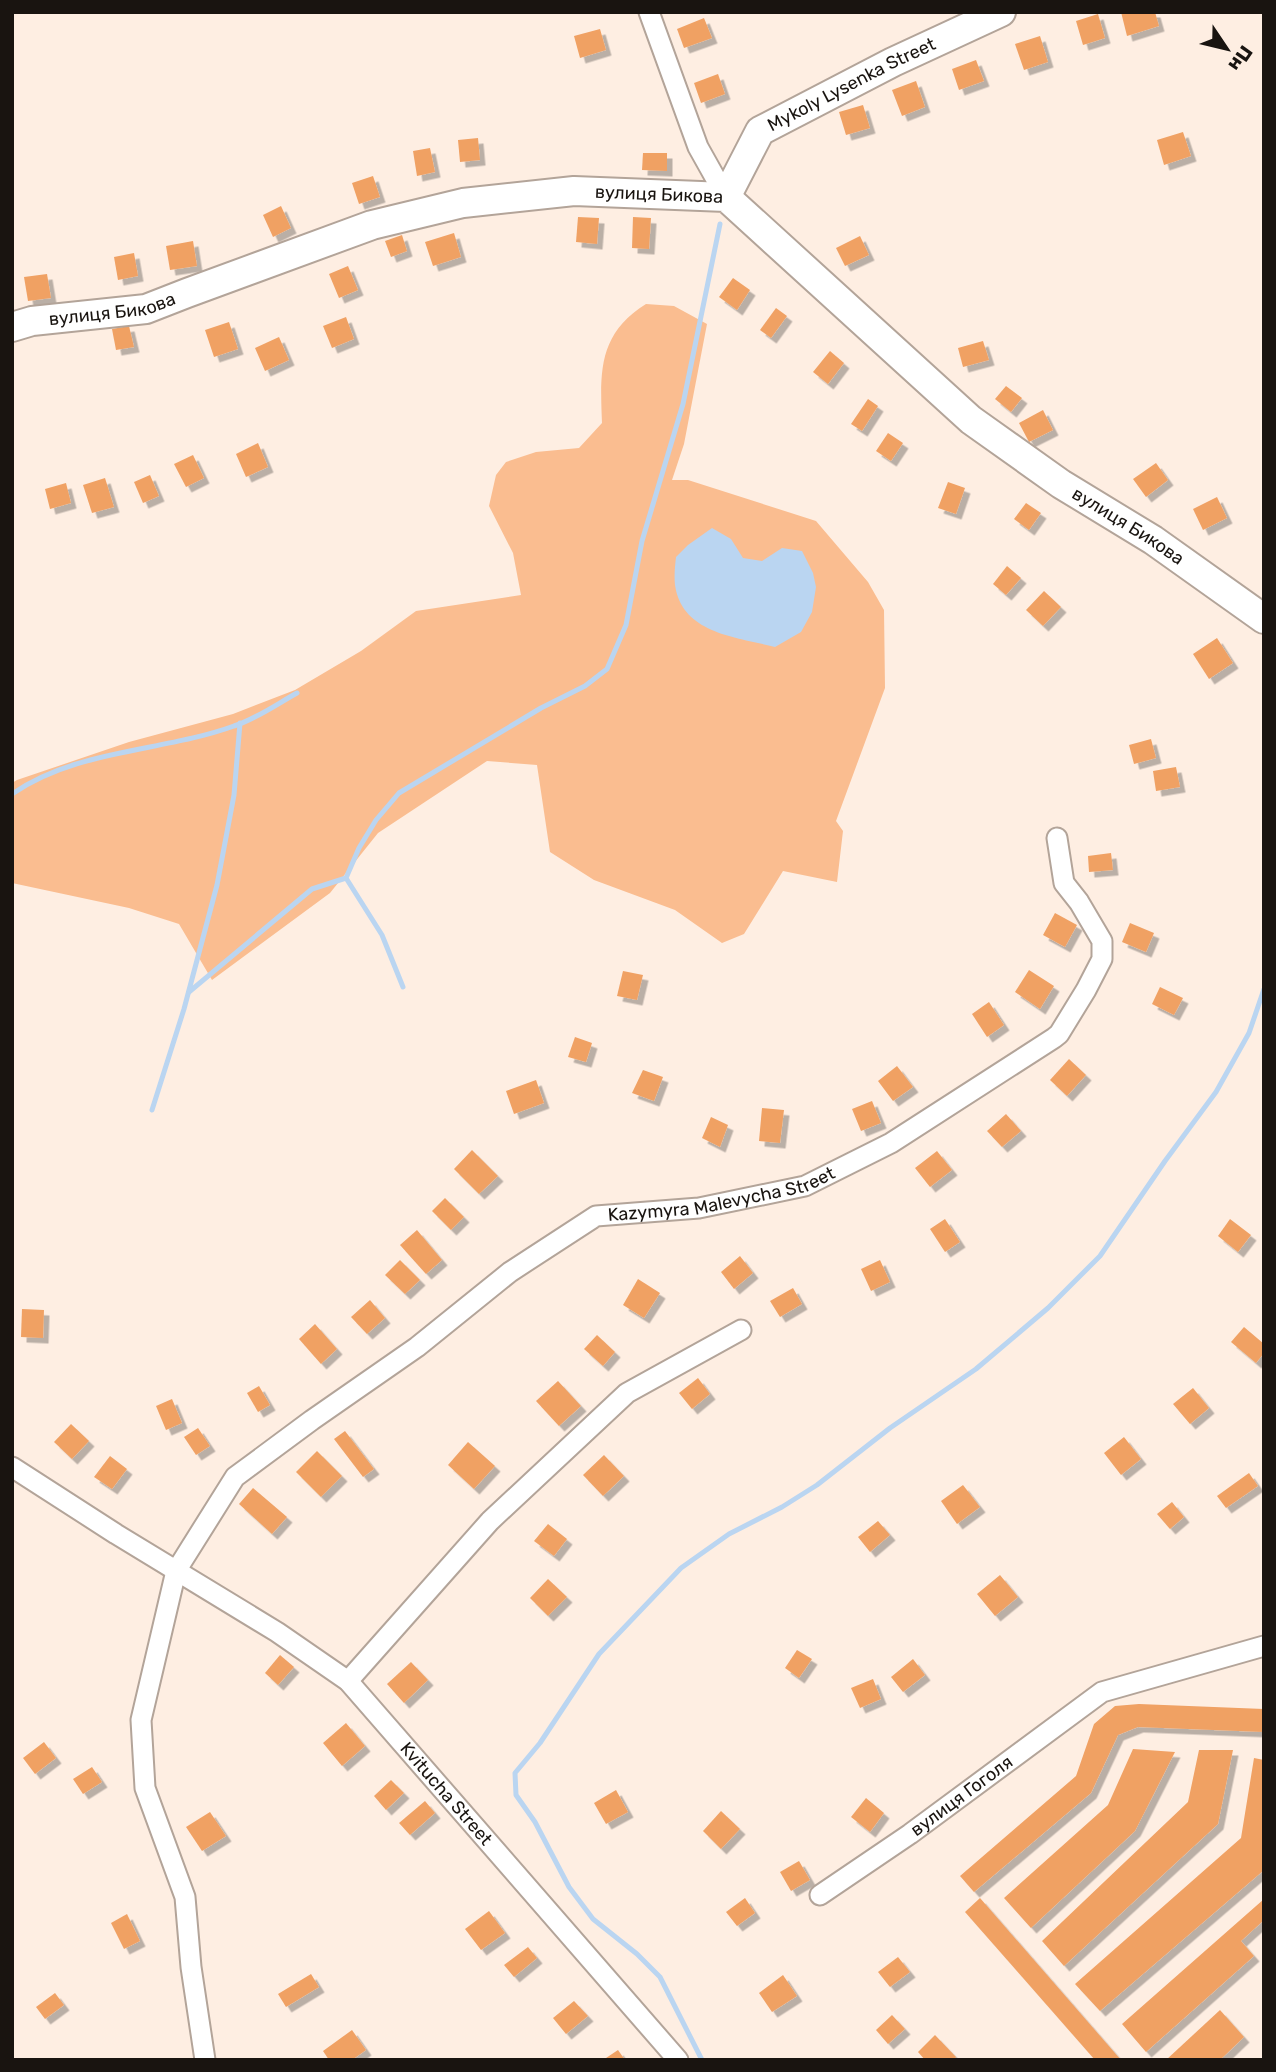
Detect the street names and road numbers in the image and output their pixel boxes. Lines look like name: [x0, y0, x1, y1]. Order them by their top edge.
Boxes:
street label: Mykoly Lysenka Street: [764, 33, 939, 136]
street label: вулиця Бикова: [595, 181, 724, 208]
street label: вулиця Бикова: [48, 288, 179, 330]
street label: вулиця Бикова: [1068, 482, 1188, 570]
street label: Kazymyra Malevycha Street: [607, 1162, 839, 1226]
street label: Kvitucha Street: [395, 1738, 497, 1850]
street label: вулиця Гоголя: [906, 1751, 1017, 1841]

